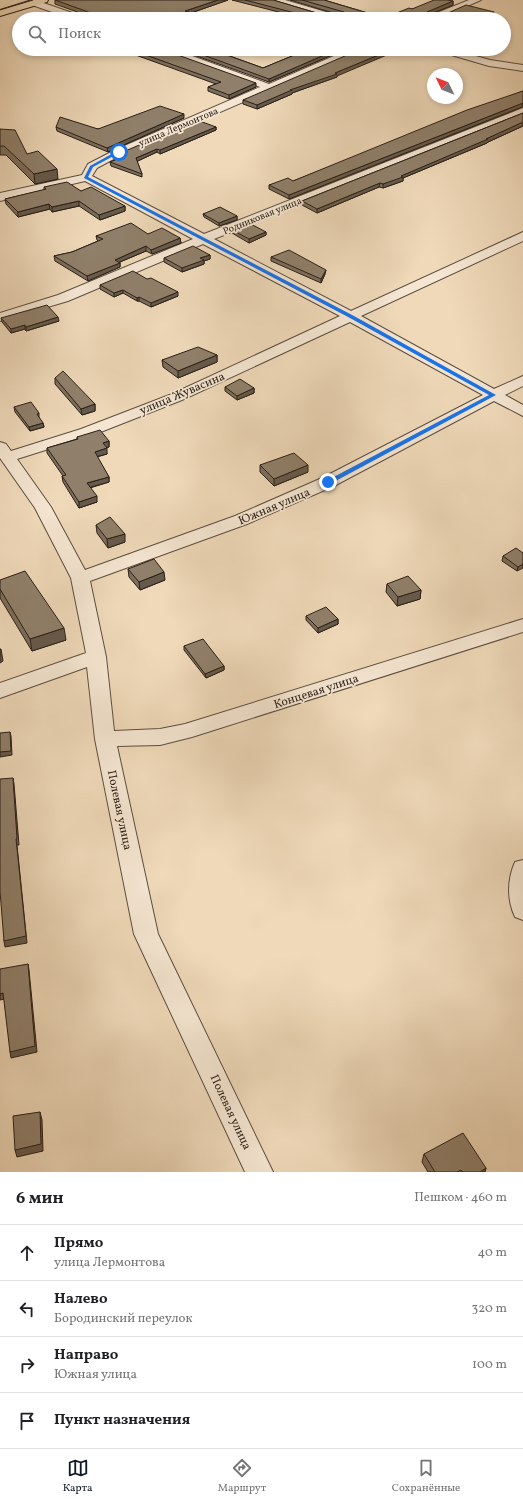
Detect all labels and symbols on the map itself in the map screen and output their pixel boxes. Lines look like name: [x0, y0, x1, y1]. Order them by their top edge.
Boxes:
north arrow: [427, 68, 463, 104]
street label: улица Лермонтова: [136, 104, 220, 150]
route start: [110, 143, 128, 161]
street label: Родниковая улица: [221, 194, 304, 238]
street label: улица Жувасина: [137, 369, 227, 419]
route end: [319, 473, 337, 491]
street label: Южная улица: [236, 485, 313, 529]
street label: Концевая улица: [272, 671, 361, 713]
street label: Полевая улица: [103, 769, 135, 852]
street label: Полевая улица: [206, 1072, 255, 1153]

